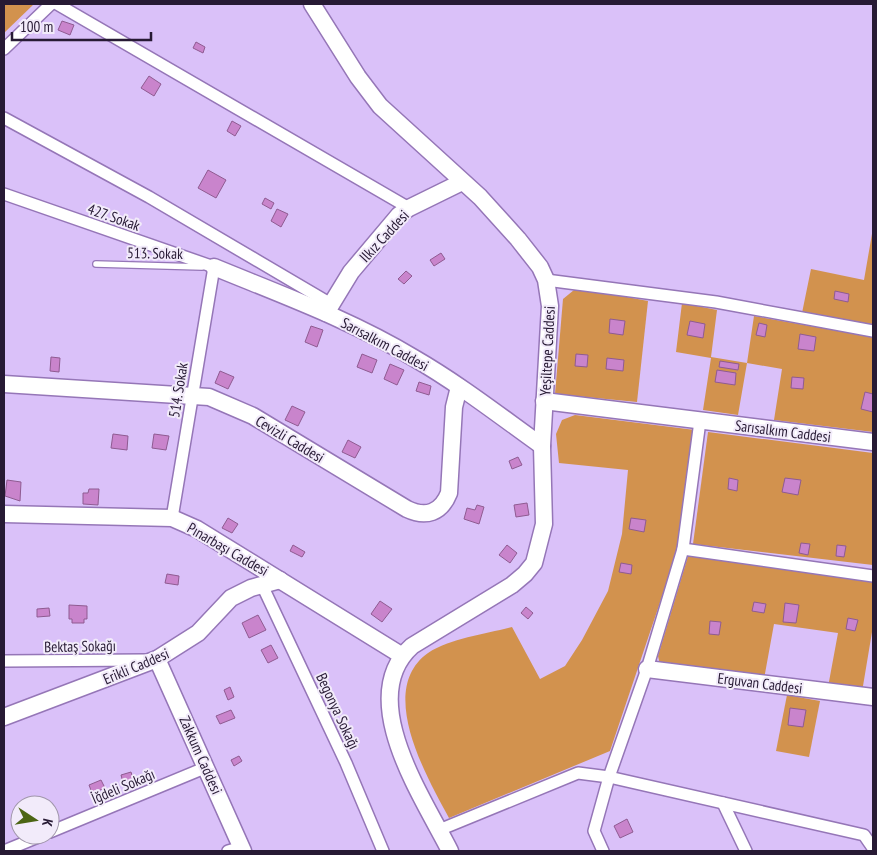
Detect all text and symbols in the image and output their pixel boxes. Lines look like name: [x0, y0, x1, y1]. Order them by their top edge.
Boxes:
scale bar: [12, 10, 151, 42]
text: 100 m: [20, 17, 53, 36]
street label: 427. Sokak: [85, 199, 143, 235]
street label: Ilkız Caddesi: [355, 206, 413, 266]
street label: 513. Sokak: [127, 243, 183, 263]
street label: Yeşiltepe Caddesi: [535, 306, 559, 396]
street label: Sarısalkım Caddesi: [338, 313, 432, 375]
street label: 514. Sokak: [164, 361, 192, 419]
street label: Cevizli Caddesi: [252, 411, 328, 467]
street label: Sarısalkım Caddesi: [734, 416, 832, 446]
street label: Pınarbaşı Caddesi: [184, 518, 272, 580]
street label: Bektaş Sokağı: [44, 636, 116, 656]
street label: Erikli Caddesi: [100, 644, 172, 688]
street label: Erguvan Caddesi: [717, 668, 803, 698]
street label: Begonya Sokağı: [312, 670, 364, 752]
street label: Zakkum Caddesi: [175, 713, 227, 797]
street label: İğdeli Sokağı: [88, 764, 158, 808]
north arrow: [10, 795, 60, 845]
text: K: [38, 817, 57, 829]

